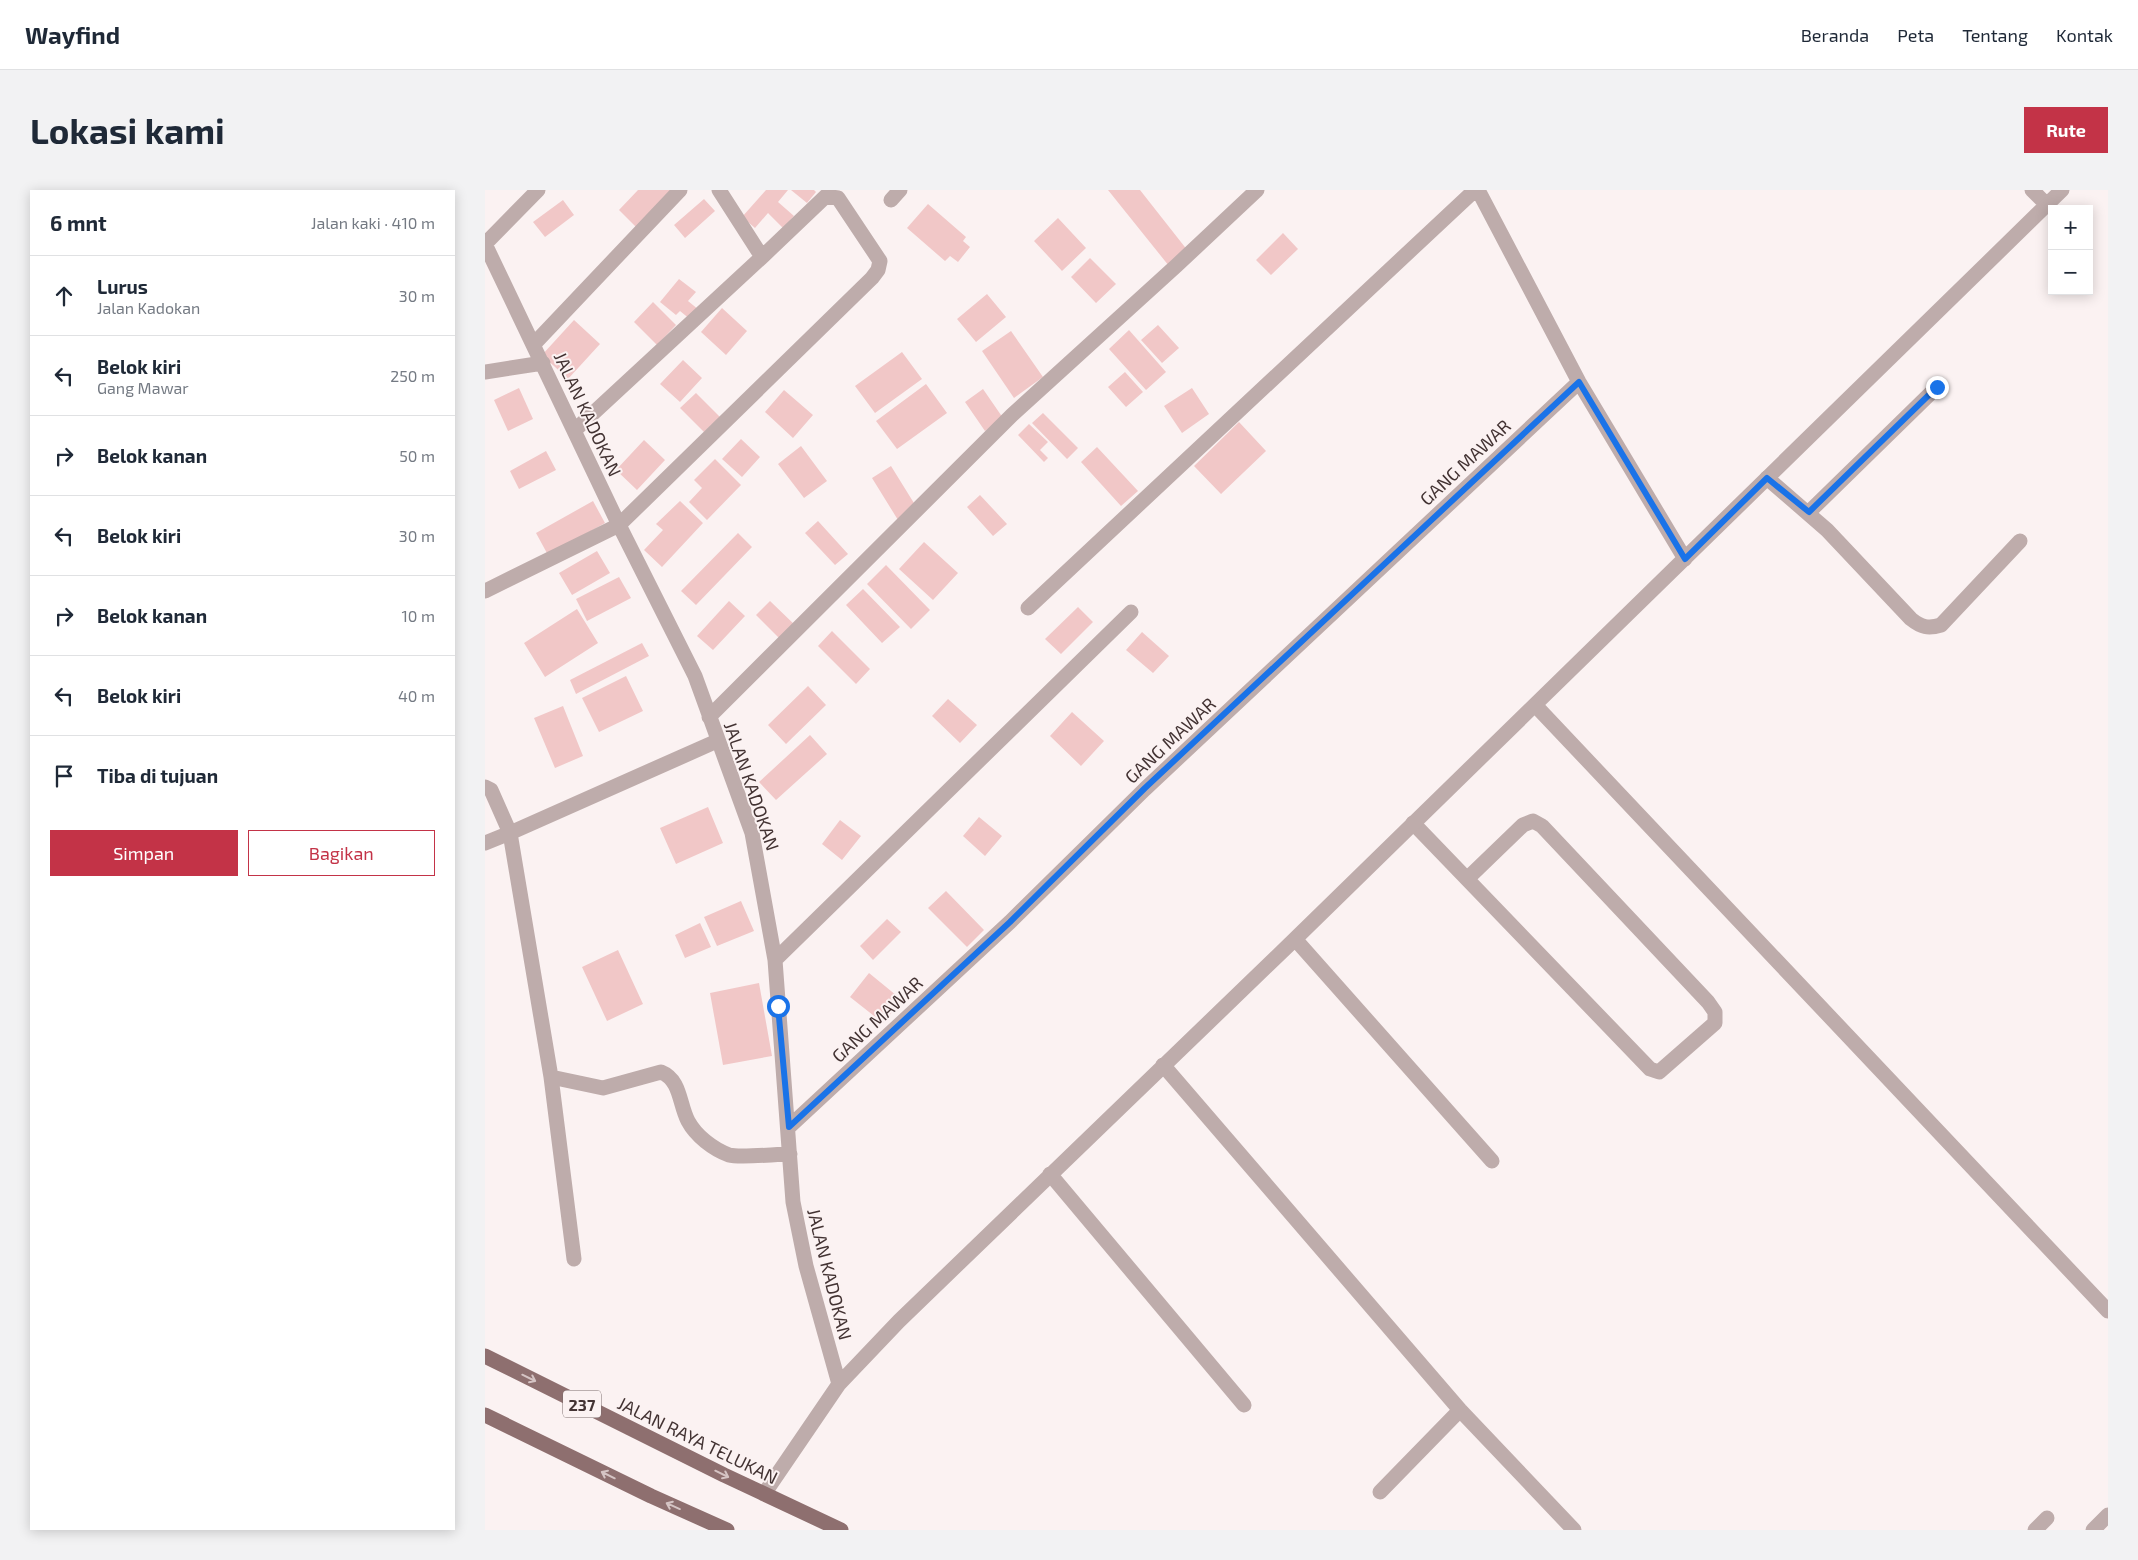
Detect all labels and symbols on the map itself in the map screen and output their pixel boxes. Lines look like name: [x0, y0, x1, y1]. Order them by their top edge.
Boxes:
street label: JALAN KADOKAN: [550, 348, 626, 480]
route end: [1926, 376, 1949, 399]
street label: GANG MAWAR: [1415, 414, 1515, 510]
street label: GANG MAWAR: [1120, 692, 1220, 788]
street label: JALAN KADOKAN: [720, 719, 784, 853]
street label: GANG MAWAR: [827, 971, 927, 1067]
route start: [767, 995, 790, 1018]
street label: JALAN KADOKAN: [803, 1206, 857, 1342]
one-way arrow: [521, 1374, 536, 1383]
road number: 237: [563, 1390, 601, 1418]
street label: JALAN RAYA TELUKAN: [614, 1392, 782, 1488]
one-way arrow: [714, 1469, 729, 1479]
one-way arrow: [600, 1470, 615, 1480]
one-way arrow: [666, 1501, 681, 1510]

